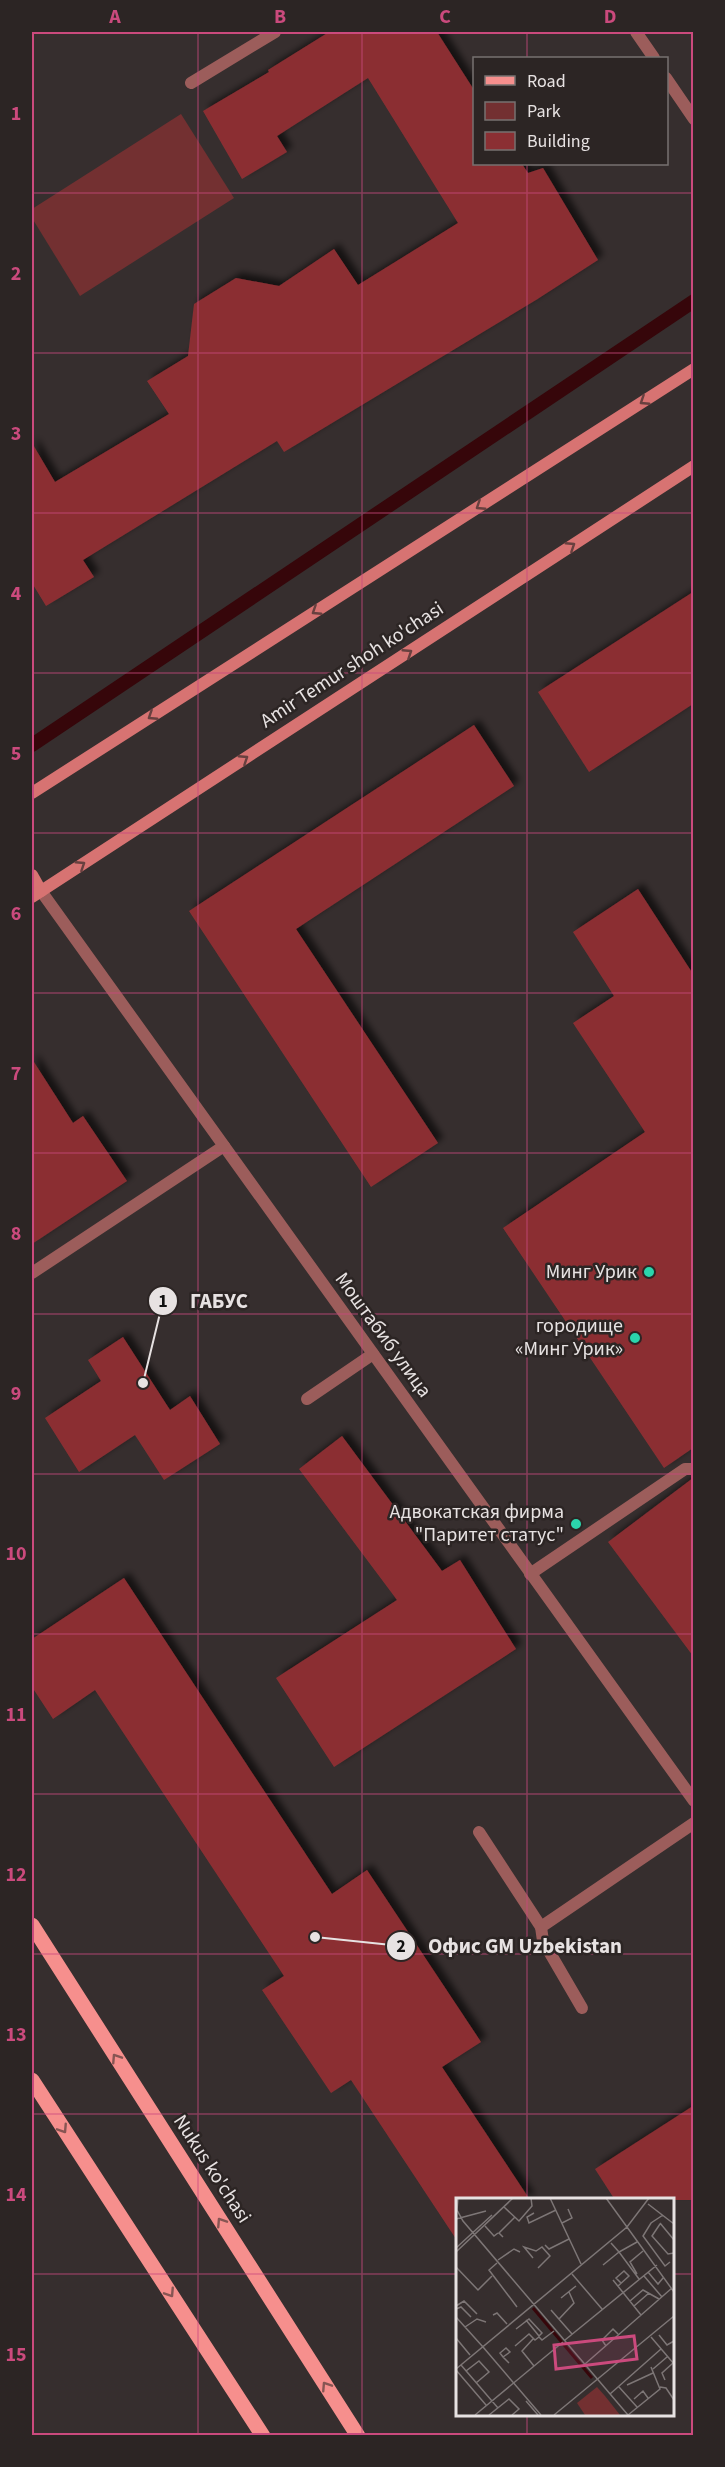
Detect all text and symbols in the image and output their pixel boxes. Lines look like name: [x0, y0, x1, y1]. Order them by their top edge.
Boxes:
text: A: [108, 3, 121, 31]
text: B: [274, 3, 286, 31]
text: C: [439, 3, 451, 31]
text: D: [604, 3, 616, 31]
legend: [473, 57, 668, 165]
text: Road: [527, 69, 566, 94]
text: Park: [527, 99, 561, 124]
text: 1: [11, 100, 21, 128]
text: Building: [527, 129, 590, 154]
text: 2: [11, 260, 21, 288]
one-way arrow: [640, 394, 651, 405]
text: 3: [11, 420, 21, 448]
one-way arrow: [476, 499, 486, 511]
one-way arrow: [564, 542, 575, 553]
text: 4: [11, 580, 22, 608]
street label: Amir Temur shoh ko'chasi: [255, 595, 449, 735]
one-way arrow: [312, 604, 322, 616]
one-way arrow: [401, 649, 412, 660]
one-way arrow: [147, 709, 158, 720]
text: 5: [11, 740, 21, 768]
one-way arrow: [237, 755, 248, 766]
one-way arrow: [74, 862, 85, 873]
text: 6: [11, 900, 21, 928]
text: 7: [11, 1060, 21, 1088]
text: 8: [11, 1220, 21, 1248]
place label: Минг Урик: [546, 1258, 637, 1286]
marker: Минг Урик: [642, 1265, 656, 1279]
street label: Моштабиб улица: [328, 1267, 438, 1403]
callout: ГАБУС: [148, 1281, 260, 1320]
text: ГАБУС: [190, 1286, 248, 1316]
text: 1: [158, 1289, 168, 1314]
place label: городище «Минг Урик»: [515, 1312, 623, 1363]
marker: городище «Минг Урик»: [628, 1331, 642, 1345]
text: 9: [11, 1380, 21, 1408]
place label: Адвокатская фирма "Паритет статус": [390, 1498, 564, 1549]
marker: Адвокатская фирма "Паритет статус": [569, 1517, 583, 1531]
text: 10: [5, 1540, 27, 1568]
text: 11: [5, 1701, 27, 1729]
text: 12: [5, 1861, 27, 1889]
callout: Офис GM Uzbekistan: [386, 1926, 634, 1965]
text: Офис GM Uzbekistan: [428, 1931, 622, 1961]
text: 2: [396, 1934, 406, 1959]
text: 13: [5, 2021, 27, 2049]
one-way arrow: [113, 2053, 124, 2064]
street label: Nukus ko'chasi: [166, 2109, 258, 2229]
one-way arrow: [56, 2123, 68, 2133]
text: 14: [5, 2181, 27, 2209]
inset map: [456, 2198, 674, 2416]
one-way arrow: [217, 2218, 229, 2228]
one-way arrow: [163, 2286, 174, 2297]
text: 15: [5, 2341, 27, 2369]
one-way arrow: [322, 2382, 334, 2392]

